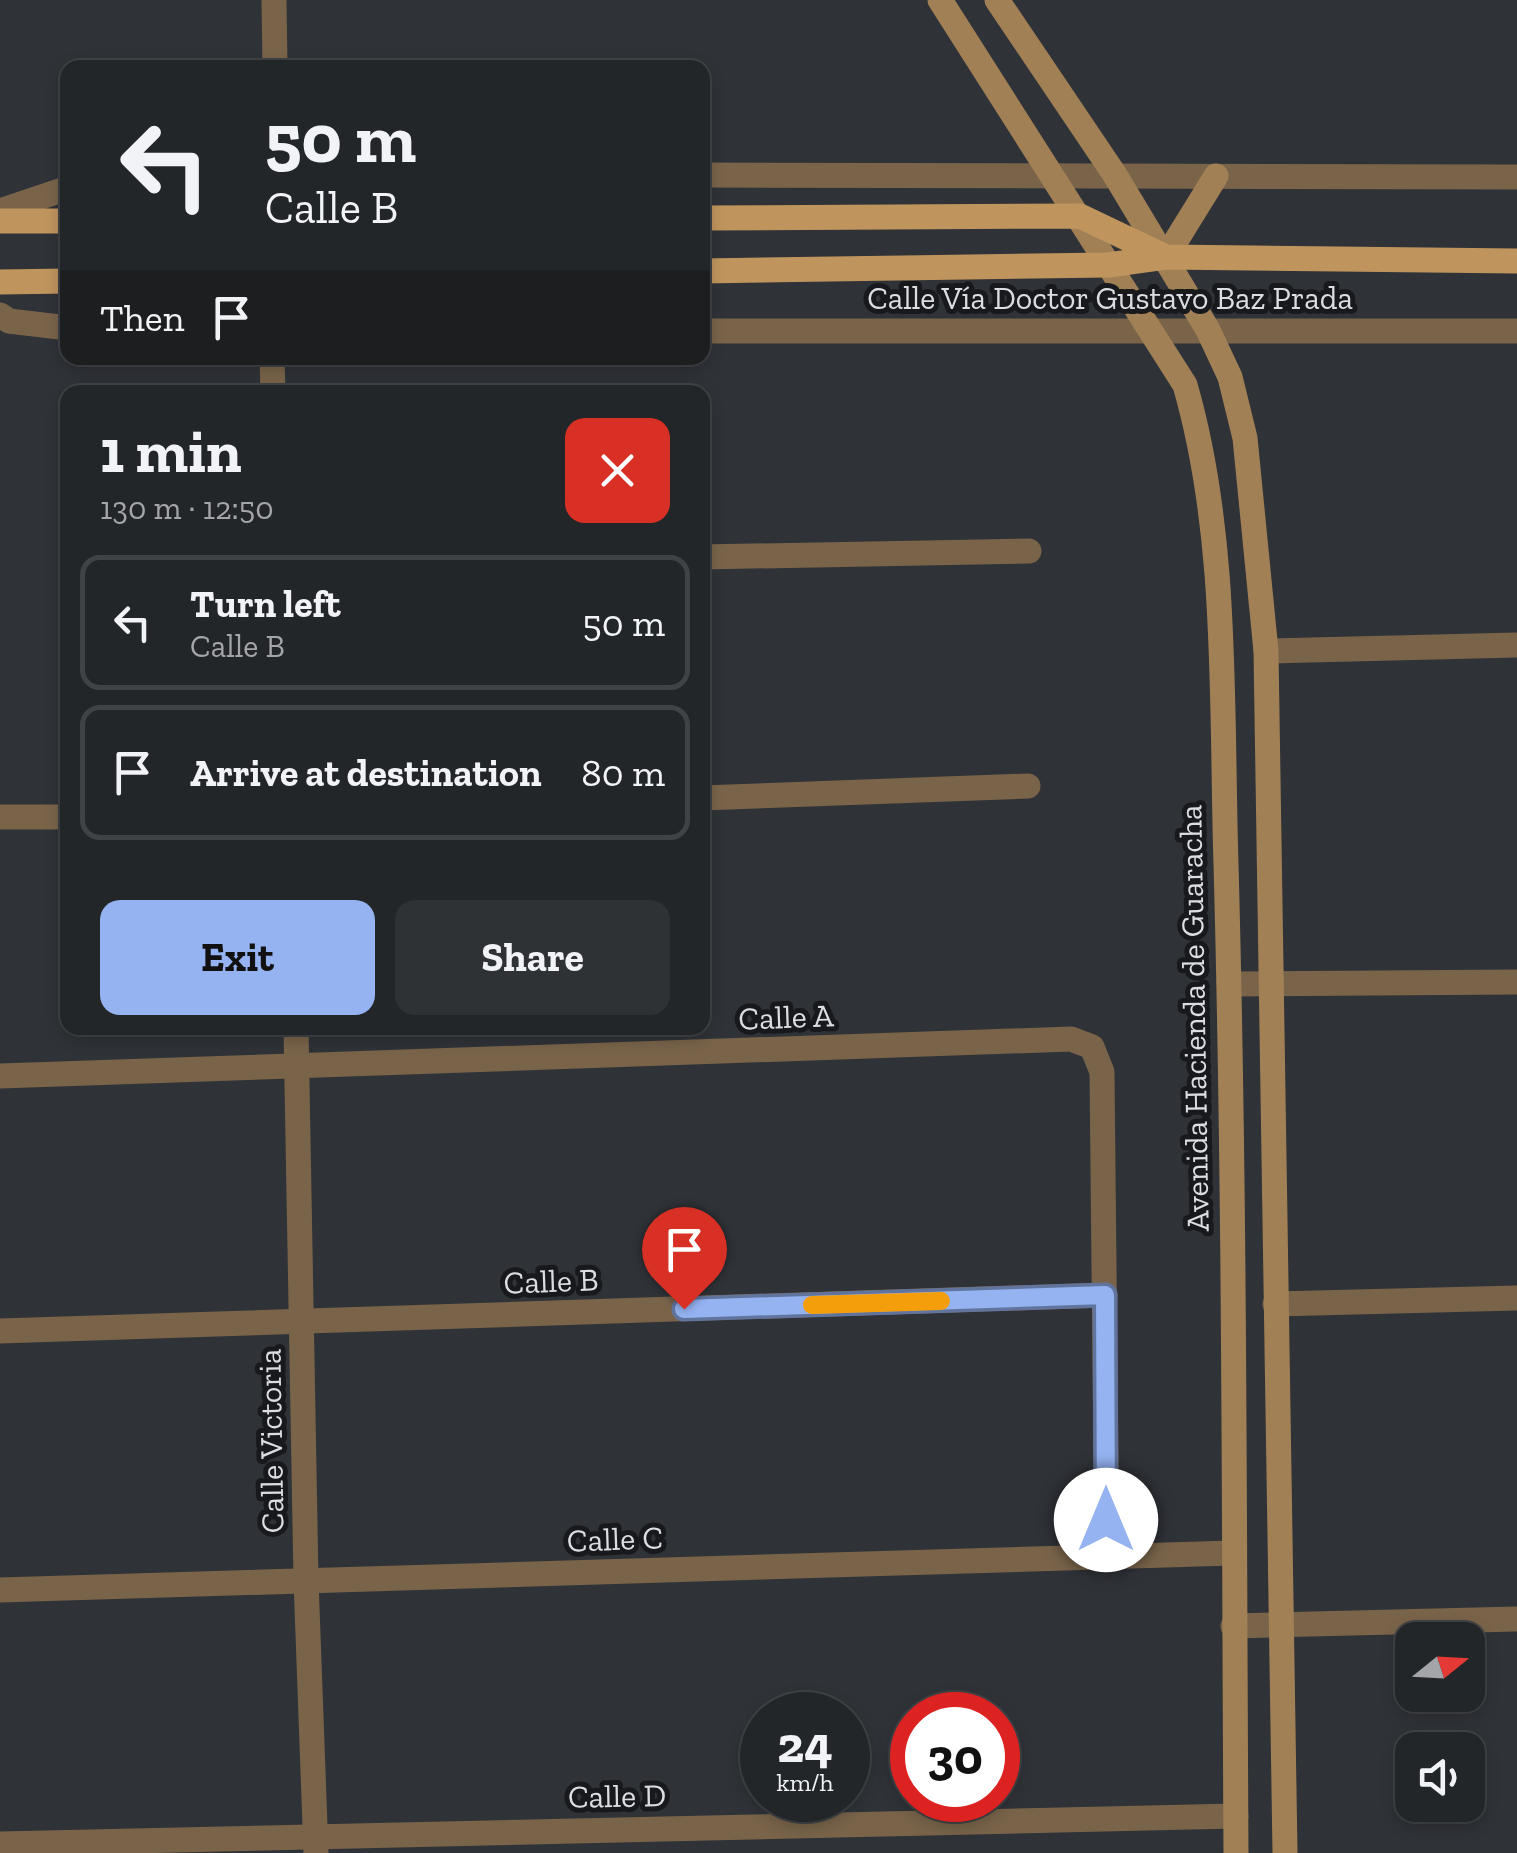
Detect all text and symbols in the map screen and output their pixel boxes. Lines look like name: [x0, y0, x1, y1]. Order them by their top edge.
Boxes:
text: 50 m: [265, 96, 416, 180]
icon: left: [100, 100, 230, 230]
text: Calle B: [265, 181, 398, 235]
street label: Calle Vía Doctor Gustavo Baz Prada: [867, 279, 1353, 317]
icon: arrive: [204, 290, 259, 345]
text: Then: [100, 295, 184, 341]
text: 1 min: [100, 415, 242, 487]
button: close: [565, 418, 670, 523]
text: 130 m · 12:50: [100, 489, 274, 527]
text: Turn left: [190, 581, 341, 627]
icon: left: [105, 595, 160, 650]
text: 50 m: [582, 600, 665, 646]
text: Calle B: [190, 627, 285, 665]
icon: arrive: [105, 745, 160, 800]
text: Arrive at destination: [190, 750, 541, 796]
text: 80 m: [581, 750, 665, 796]
street label: Avenida Hacienda de Guaracha: [1171, 804, 1217, 1232]
button: Exit: [100, 900, 375, 1015]
button: Share: [395, 900, 670, 1015]
street label: Calle A: [738, 996, 835, 1038]
pin: [642, 1207, 727, 1310]
icon: arrive: [657, 1222, 712, 1277]
street label: Calle B: [503, 1260, 599, 1302]
street label: Calle Victoria: [250, 1349, 292, 1533]
position arrow: [1054, 1468, 1158, 1572]
street label: Calle C: [566, 1518, 664, 1560]
north arrow: [1395, 1622, 1485, 1712]
map controls: [1395, 1622, 1485, 1822]
speed limit sign: 30: [890, 1692, 1020, 1822]
text: 24: [777, 1715, 833, 1775]
button: sound: [1395, 1732, 1485, 1822]
text: km/h: [776, 1767, 834, 1797]
street label: Calle D: [568, 1776, 666, 1816]

